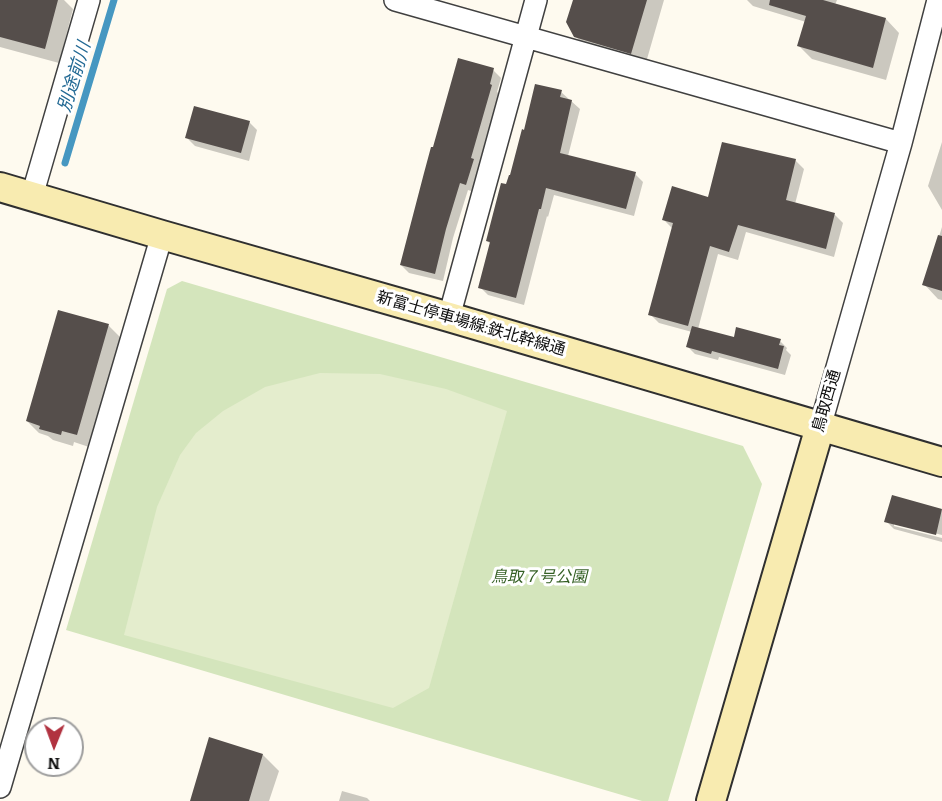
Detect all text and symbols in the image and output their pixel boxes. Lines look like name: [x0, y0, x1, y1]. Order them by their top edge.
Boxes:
water label: 別途前川: [54, 39, 96, 115]
street label: 新富士停車場線:鉄北幹線通: [374, 288, 568, 360]
street label: 鳥取西通: [809, 368, 845, 434]
park label: 鳥取７号公園: [491, 568, 587, 588]
north arrow: [24, 717, 84, 777]
text: N: [47, 754, 60, 773]

